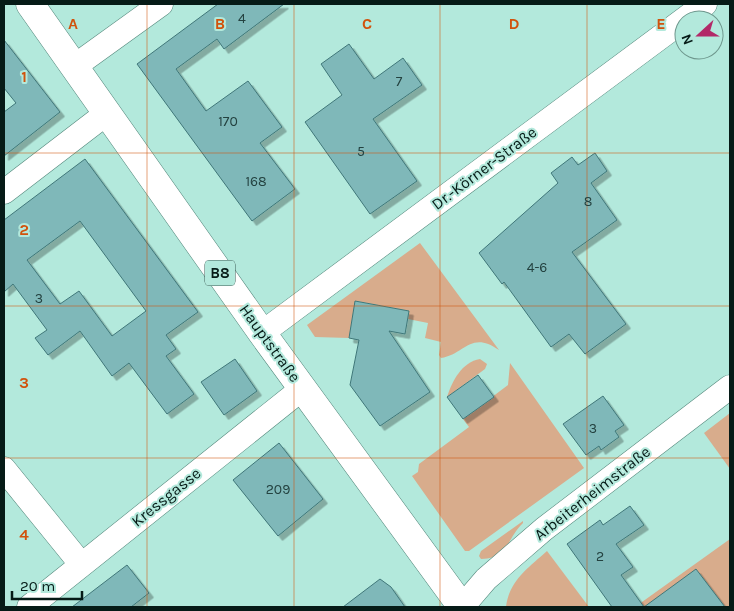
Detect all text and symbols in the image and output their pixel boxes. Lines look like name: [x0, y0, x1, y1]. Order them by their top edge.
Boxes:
house number: 4: [238, 10, 246, 27]
north arrow: [674, 10, 724, 60]
text: A: [68, 14, 78, 33]
text: B: [215, 14, 225, 33]
text: C: [362, 14, 372, 33]
text: D: [509, 14, 520, 33]
text: E: [656, 14, 666, 33]
text: N: [678, 32, 697, 47]
text: 1: [21, 67, 27, 86]
house number: 7: [396, 73, 403, 90]
house number: 170: [218, 113, 238, 130]
street label: Dr.-Körner-Straße: [428, 122, 540, 214]
house number: 5: [357, 143, 365, 160]
house number: 168: [245, 173, 267, 190]
house number: 8: [584, 193, 592, 210]
text: 2: [19, 220, 29, 239]
house number: 4-6: [527, 259, 547, 276]
road number: B8: [205, 260, 235, 286]
house number: 3: [35, 290, 43, 307]
street label: Hauptstraße: [235, 300, 305, 386]
text: 3: [19, 373, 29, 392]
house number: 3: [589, 420, 597, 437]
street label: Arbeiterheimstraße: [530, 442, 654, 544]
street label: Kressgasse: [128, 463, 204, 531]
house number: 209: [266, 481, 290, 498]
text: 4: [19, 525, 29, 544]
house number: 2: [596, 548, 604, 565]
scale bar: [12, 568, 82, 600]
text: 20 m: [20, 577, 55, 595]

